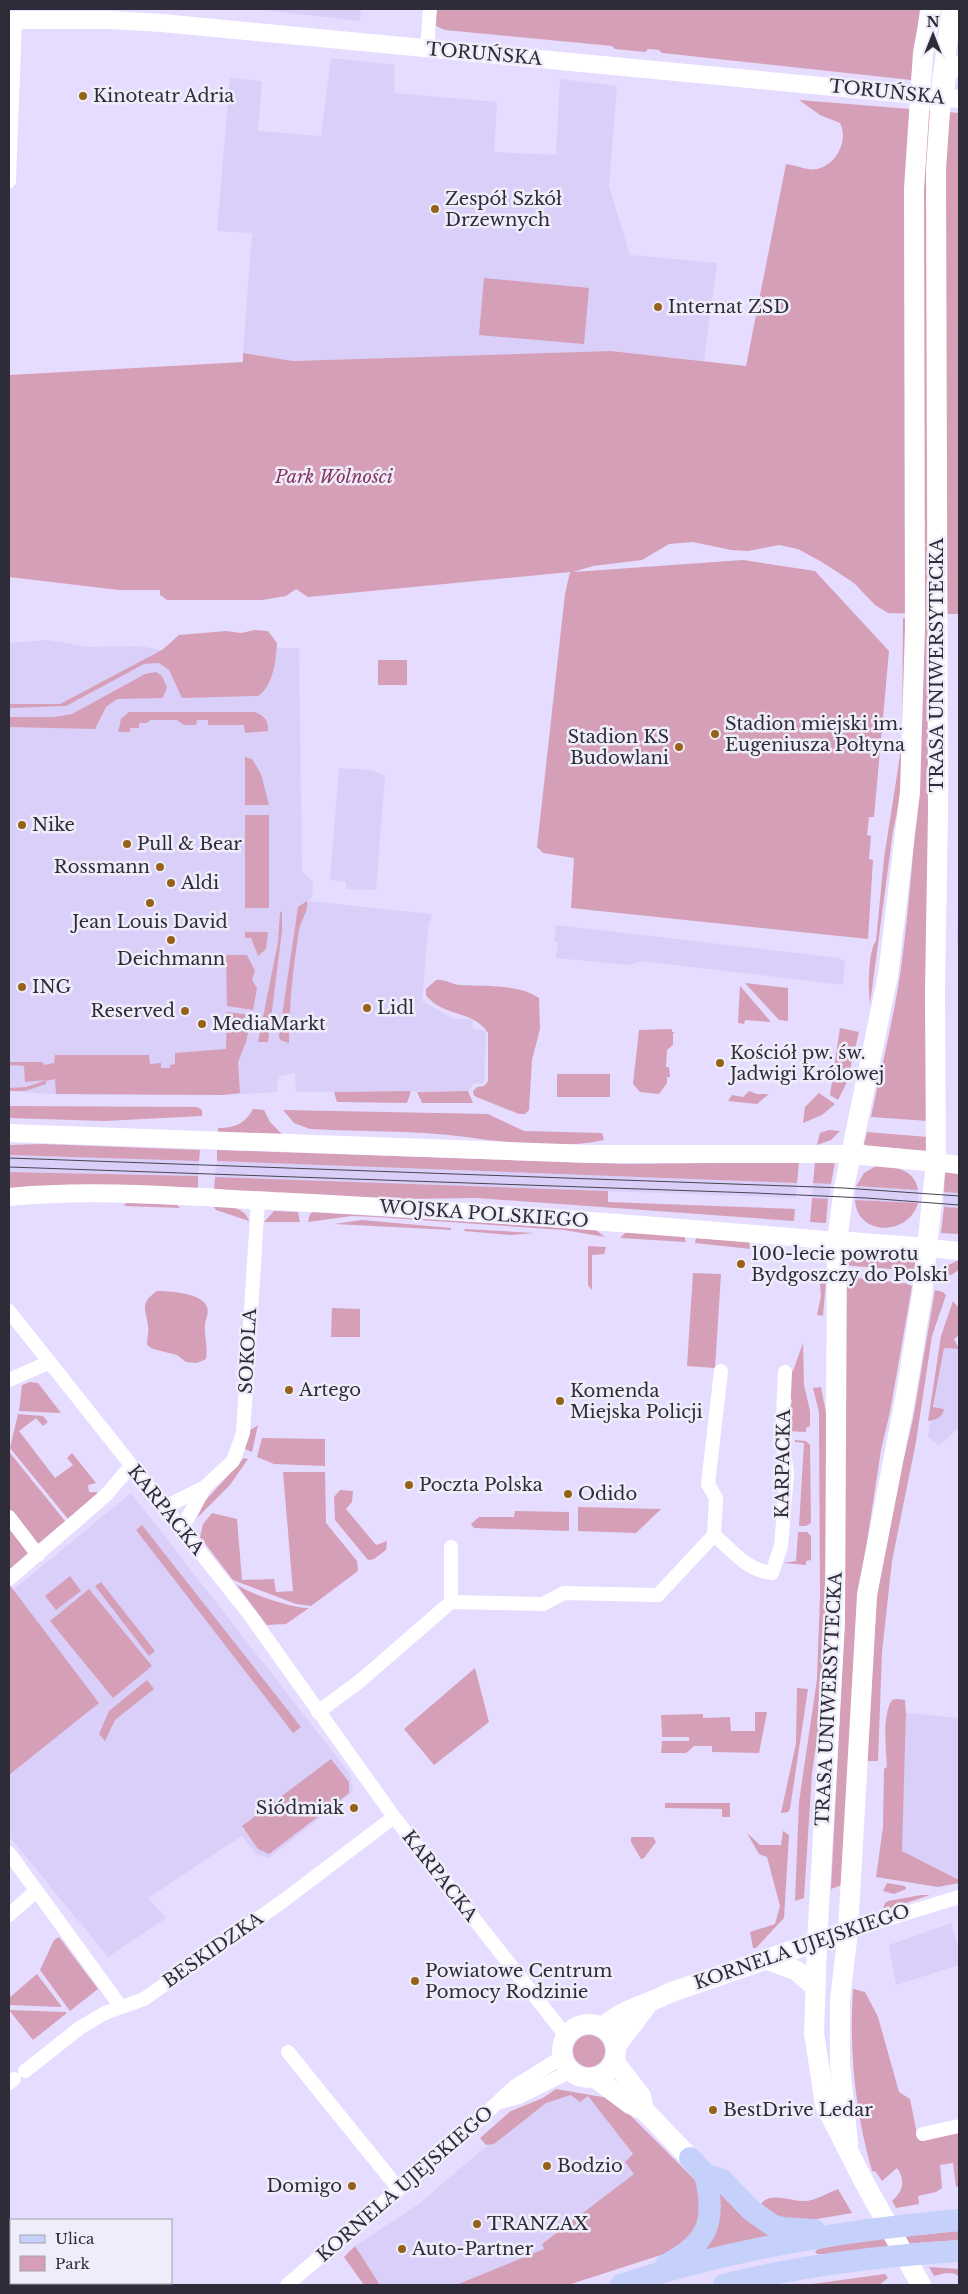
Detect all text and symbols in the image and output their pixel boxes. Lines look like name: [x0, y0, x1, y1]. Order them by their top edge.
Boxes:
north arrow: [908, 10, 958, 60]
text: N: [926, 13, 940, 31]
street label: TORUŃSKA: [425, 37, 544, 70]
street label: TORUŃSKA: [828, 74, 947, 109]
place label: Kinoteatr Adria: [93, 85, 234, 107]
marker: Kinoteatr Adria: [77, 90, 89, 102]
place label: Zespół Szkół Drzewnych: [445, 188, 562, 231]
marker: Zespół Szkół Drzewnych: [429, 203, 441, 215]
place label: Internat ZSD: [668, 296, 789, 318]
marker: Internat ZSD: [652, 301, 664, 313]
park label: Park Wolności: [274, 466, 394, 488]
street label: TRASA UNIWERSYTECKA: [926, 537, 948, 792]
place label: Stadion miejski im. Eugeniusza Połtyna: [725, 713, 905, 756]
place label: Stadion KS Budowlani: [567, 726, 669, 769]
marker: Stadion miejski im. Eugeniusza Połtyna: [709, 728, 721, 740]
marker: Stadion KS Budowlani: [673, 741, 685, 753]
place label: Nike: [32, 814, 75, 836]
marker: Nike: [16, 819, 28, 831]
place label: Pull & Bear: [137, 833, 242, 855]
marker: Pull & Bear: [121, 838, 133, 850]
place label: Rossmann: [54, 856, 150, 878]
marker: Rossmann: [154, 861, 166, 873]
place label: Aldi: [180, 872, 219, 894]
marker: Aldi: [165, 877, 177, 889]
marker: Jean Louis David: [144, 897, 156, 909]
place label: Jean Louis David: [70, 911, 228, 933]
marker: Deichmann: [165, 934, 177, 946]
place label: Deichmann: [117, 948, 225, 970]
place label: ING: [32, 976, 72, 998]
marker: ING: [16, 981, 28, 993]
place label: Lidl: [377, 997, 414, 1019]
place label: Reserved: [91, 1000, 175, 1022]
marker: Lidl: [361, 1002, 373, 1014]
marker: Reserved: [179, 1005, 191, 1017]
place label: MediaMarkt: [212, 1013, 326, 1035]
marker: MediaMarkt: [196, 1018, 208, 1030]
place label: Kościół pw. św. Jadwigi Królowej: [728, 1042, 884, 1085]
marker: Kościół pw. św. Jadwigi Królowej: [714, 1057, 726, 1069]
street label: WOJSKA POLSKIEGO: [378, 1196, 589, 1232]
place label: 100-lecie powrotu Bydgoszczy do Polski: [751, 1243, 948, 1286]
marker: 100-lecie powrotu Bydgoszczy do Polski: [735, 1258, 747, 1270]
street label: SOKOLA: [235, 1307, 261, 1394]
place label: Artego: [298, 1379, 361, 1401]
place label: Komenda Miejska Policji: [570, 1380, 703, 1423]
marker: Artego: [283, 1384, 295, 1396]
marker: Komenda Miejska Policji: [554, 1395, 566, 1407]
street label: KARPACKA: [771, 1408, 795, 1519]
street label: KARPACKA: [123, 1461, 210, 1560]
place label: Poczta Polska: [419, 1474, 543, 1496]
marker: Poczta Polska: [403, 1479, 415, 1491]
place label: Odido: [578, 1483, 637, 1505]
marker: Odido: [562, 1488, 574, 1500]
street label: TRASA UNIWERSYTECKA: [811, 1570, 847, 1827]
place label: Siódmiak: [256, 1797, 344, 1819]
marker: Siódmiak: [348, 1802, 360, 1814]
street label: KARPACKA: [398, 1826, 483, 1927]
street label: KORNELA UJEJSKIEGO: [691, 1900, 913, 1994]
street label: BESKIDZKA: [159, 1907, 268, 1993]
place label: Powiatowe Centrum Pomocy Rodzinie: [425, 1960, 612, 2003]
marker: Powiatowe Centrum Pomocy Rodzinie: [409, 1975, 421, 1987]
place label: BestDrive Ledar: [723, 2099, 873, 2121]
street label: KORNELA UJEJSKIEGO: [312, 2101, 498, 2267]
marker: BestDrive Ledar: [707, 2104, 719, 2116]
place label: Bodzio: [557, 2155, 623, 2177]
marker: Bodzio: [541, 2160, 553, 2172]
place label: Domigo: [266, 2175, 342, 2197]
marker: Domigo: [346, 2180, 358, 2192]
place label: TRANZAX: [487, 2213, 589, 2235]
marker: TRANZAX: [471, 2218, 483, 2230]
legend: [10, 2219, 172, 2284]
text: Ulica: [55, 2229, 95, 2248]
place label: Auto-Partner: [411, 2238, 534, 2260]
marker: Auto-Partner: [396, 2243, 408, 2255]
text: Park: [55, 2254, 91, 2273]

